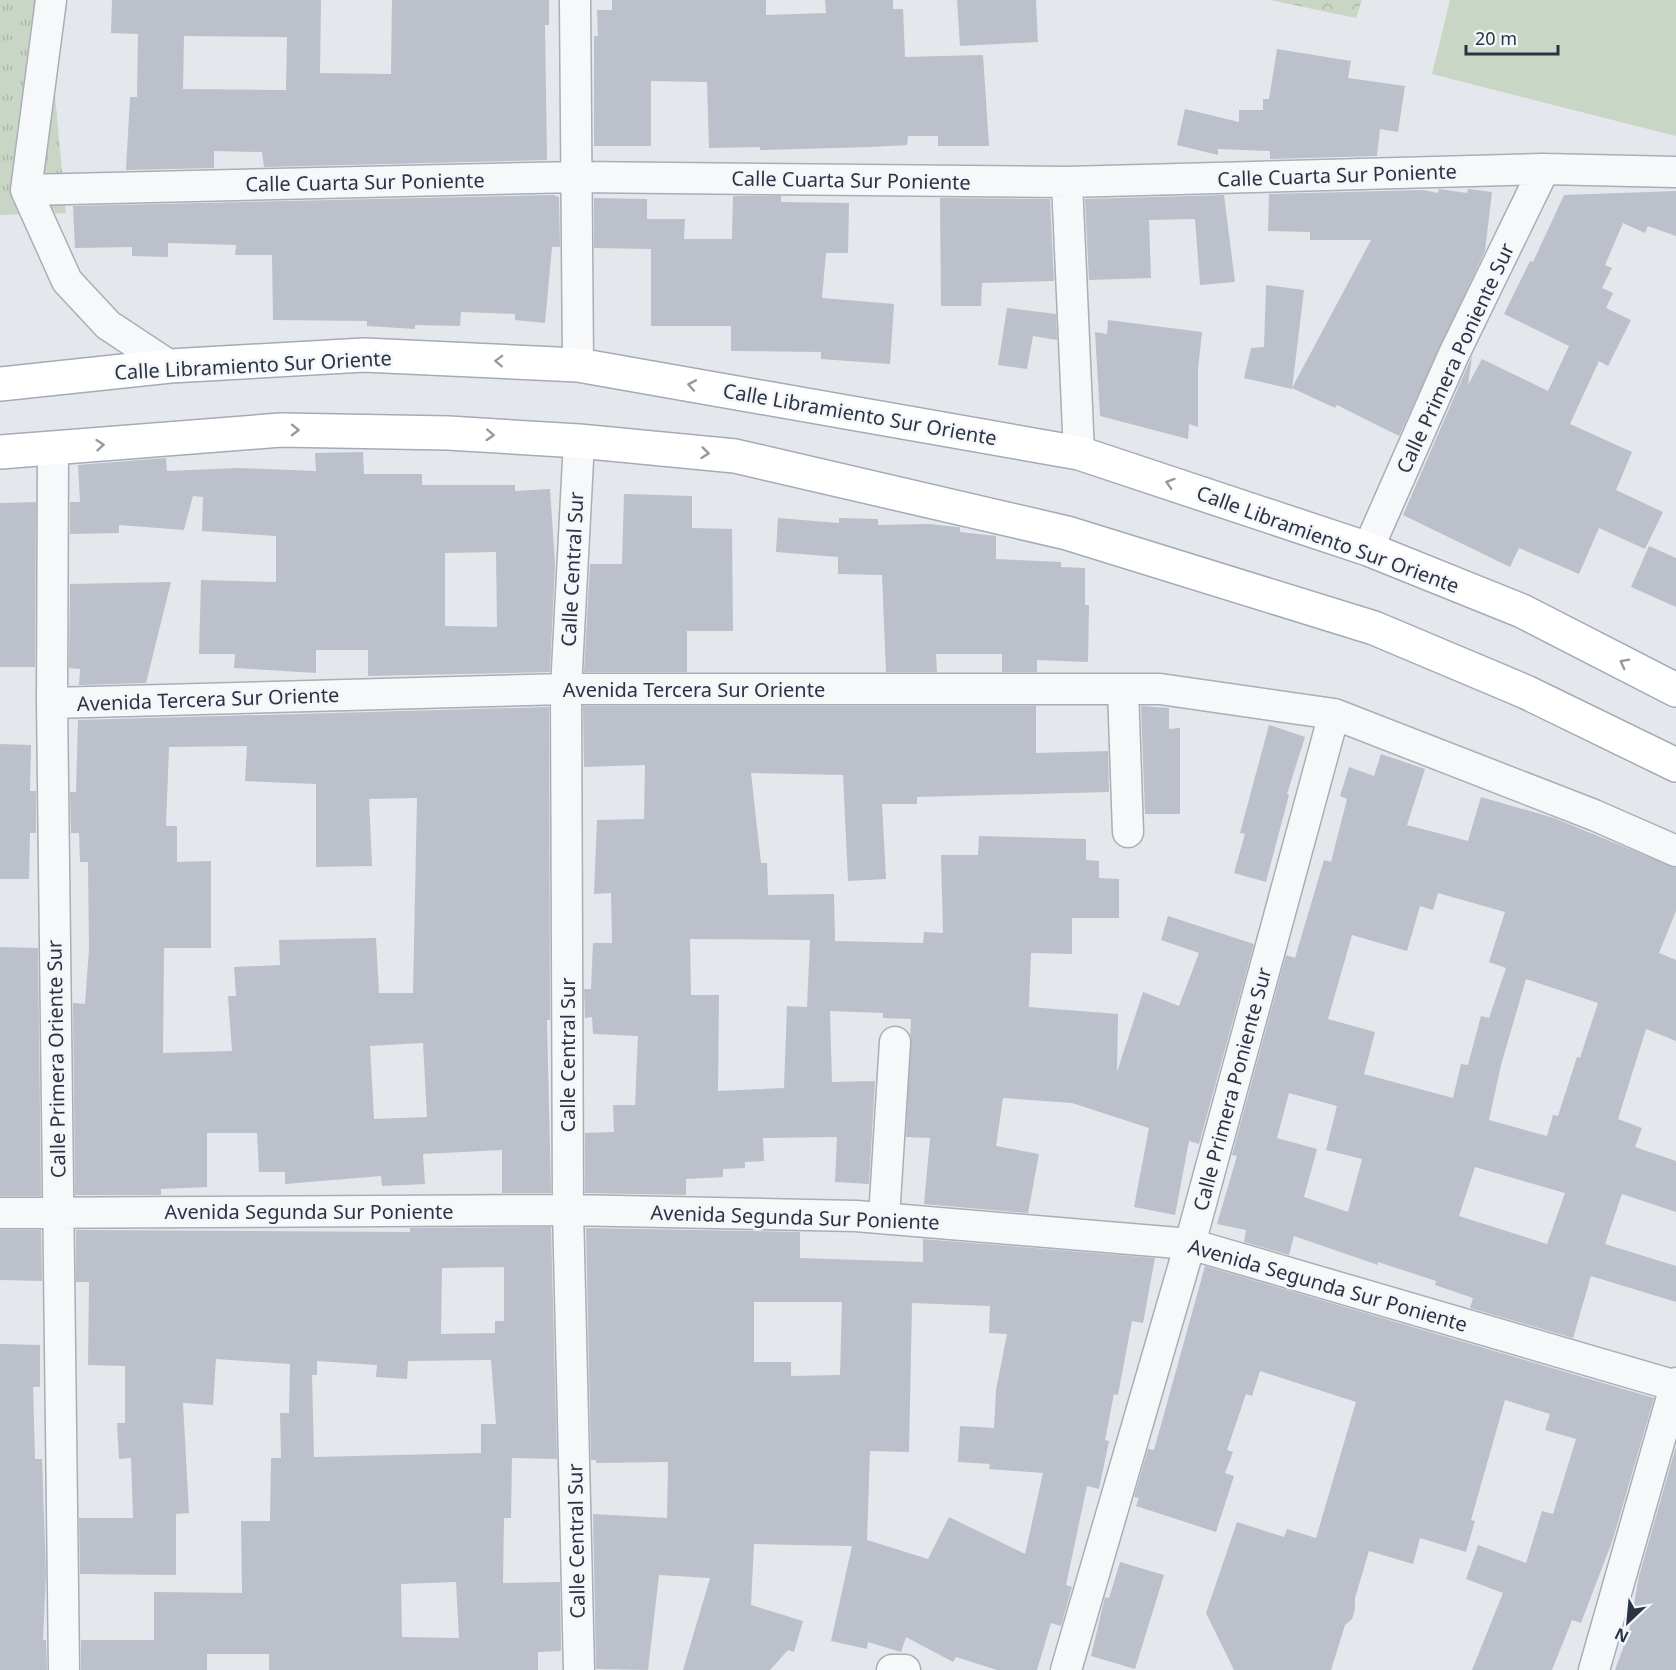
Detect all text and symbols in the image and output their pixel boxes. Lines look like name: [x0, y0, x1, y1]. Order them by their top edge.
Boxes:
scale bar: [1466, 18, 1558, 56]
text: 20 m: [1475, 26, 1517, 50]
street label: Calle Cuarta Sur Poniente: [1217, 157, 1457, 193]
street label: Calle Cuarta Sur Poniente: [731, 164, 971, 196]
street label: Calle Cuarta Sur Poniente: [245, 166, 485, 198]
street label: Calle Primera Poniente Sur: [1390, 239, 1520, 477]
street label: Calle Libramiento Sur Oriente: [114, 344, 392, 386]
one-way arrow: [494, 355, 503, 368]
street label: Calle Libramiento Sur Oriente: [721, 377, 999, 451]
one-way arrow: [687, 379, 697, 391]
one-way arrow: [290, 424, 299, 436]
one-way arrow: [485, 428, 494, 441]
one-way arrow: [96, 439, 105, 452]
one-way arrow: [700, 446, 709, 459]
one-way arrow: [1165, 478, 1176, 491]
street label: Calle Libramiento Sur Oriente: [1193, 479, 1463, 599]
street label: Calle Central Sur: [554, 491, 590, 647]
one-way arrow: [1619, 659, 1630, 670]
street label: Avenida Tercera Sur Oriente: [563, 676, 825, 703]
street label: Avenida Tercera Sur Oriente: [76, 681, 340, 717]
street label: Calle Primera Oriente Sur: [40, 940, 72, 1178]
street label: Calle Primera Poniente Sur: [1186, 964, 1278, 1214]
street label: Calle Central Sur: [554, 977, 581, 1133]
street label: Avenida Segunda Sur Poniente: [164, 1198, 454, 1225]
street label: Avenida Segunda Sur Poniente: [650, 1198, 940, 1236]
street label: Avenida Segunda Sur Poniente: [1185, 1232, 1471, 1338]
street label: Calle Central Sur: [561, 1463, 591, 1619]
north arrow: [1598, 1592, 1658, 1652]
text: N: [1611, 1623, 1632, 1648]

